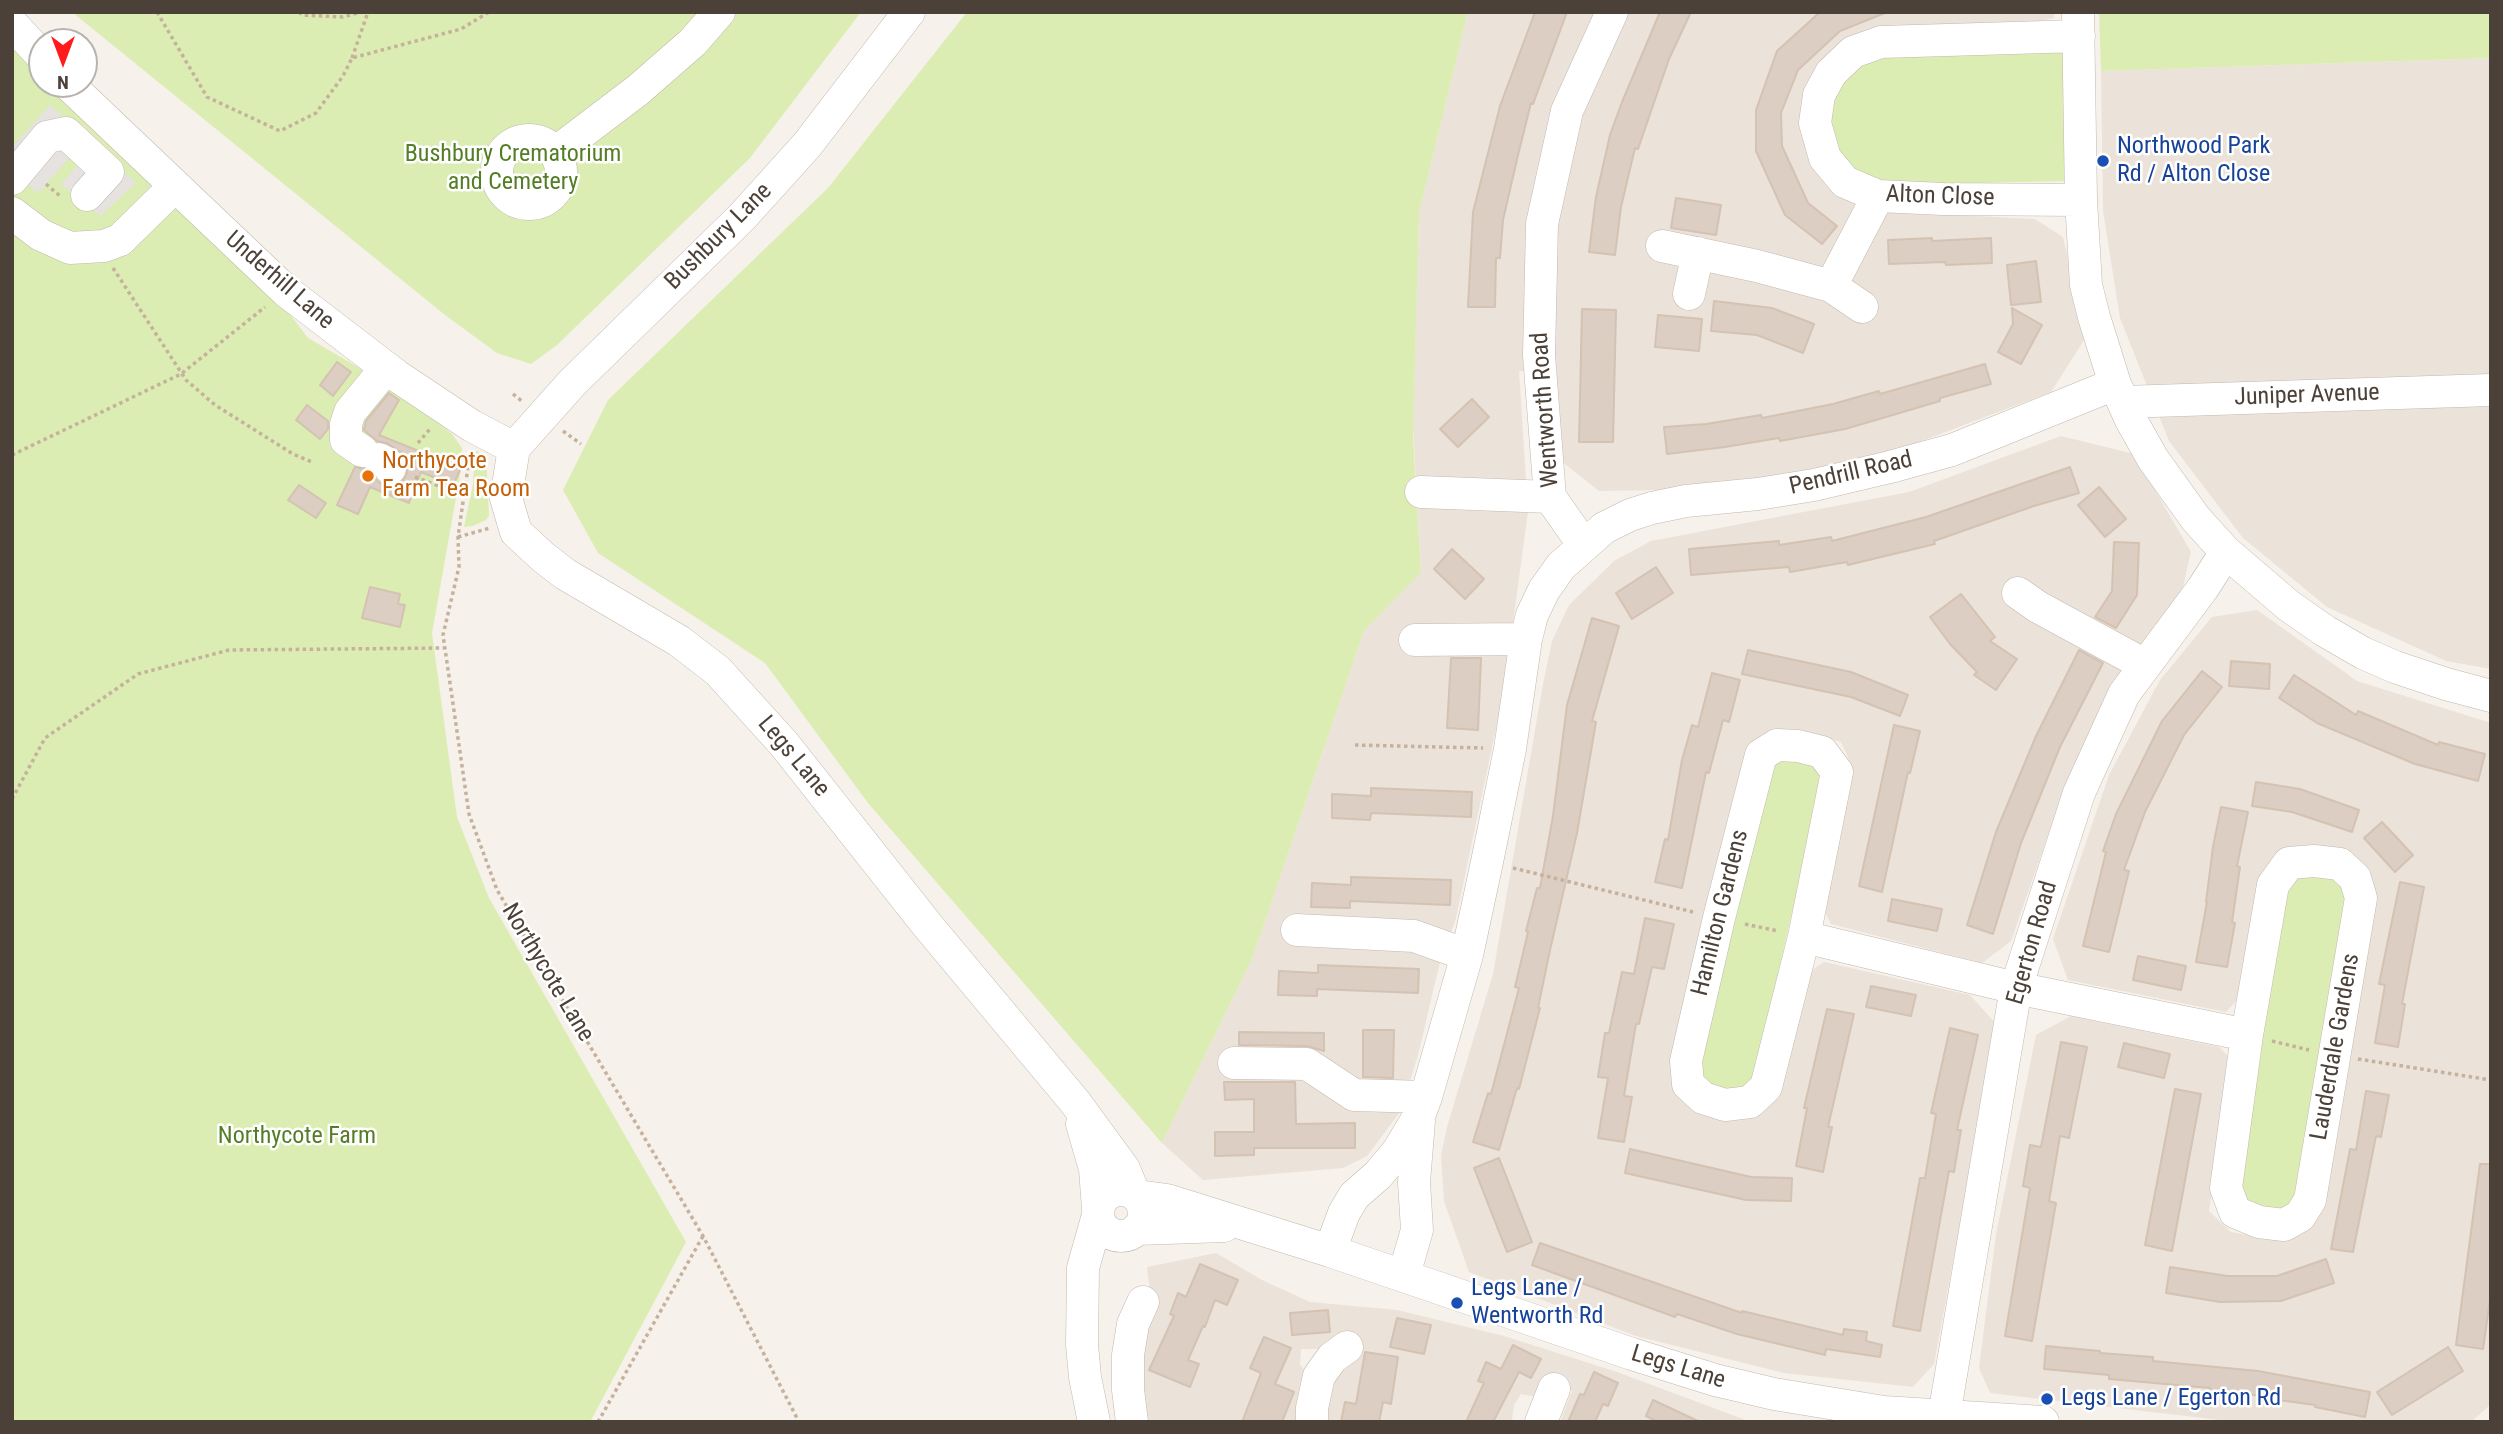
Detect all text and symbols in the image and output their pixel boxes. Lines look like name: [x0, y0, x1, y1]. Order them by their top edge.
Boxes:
north arrow: [28, 28, 98, 98]
text: N: [57, 71, 69, 94]
place label: Northwood Park Rd / Alton Close: [2117, 133, 2270, 189]
park label: Bushbury Crematorium and Cemetery: [405, 141, 621, 197]
marker: Northwood Park Rd / Alton Close: [2095, 153, 2111, 169]
street label: Bushbury Lane: [660, 178, 778, 296]
street label: Alton Close: [1885, 181, 1995, 213]
street label: Underhill Lane: [219, 226, 339, 336]
street label: Wentworth Road: [1526, 331, 1566, 489]
street label: Juniper Avenue: [2234, 379, 2380, 413]
street label: Pendrill Road: [1787, 446, 1915, 502]
place label: Northycote Farm Tea Room: [382, 448, 530, 504]
marker: Northycote Farm Tea Room: [360, 468, 376, 484]
street label: Legs Lane: [751, 711, 835, 803]
street label: Hamilton Gardens: [1686, 827, 1756, 999]
street label: Egerton Road: [2002, 878, 2064, 1008]
street label: Northycote Lane: [494, 899, 600, 1047]
street label: Lauderdale Gardens: [2305, 951, 2367, 1143]
park label: Northycote Farm: [218, 1123, 376, 1151]
place label: Legs Lane / Wentworth Rd: [1471, 1275, 1603, 1331]
marker: Legs Lane / Wentworth Rd: [1449, 1295, 1465, 1311]
street label: Legs Lane: [1628, 1340, 1728, 1396]
place label: Legs Lane / Egerton Rd: [2061, 1385, 2281, 1413]
marker: Legs Lane / Egerton Rd: [2039, 1391, 2055, 1407]

